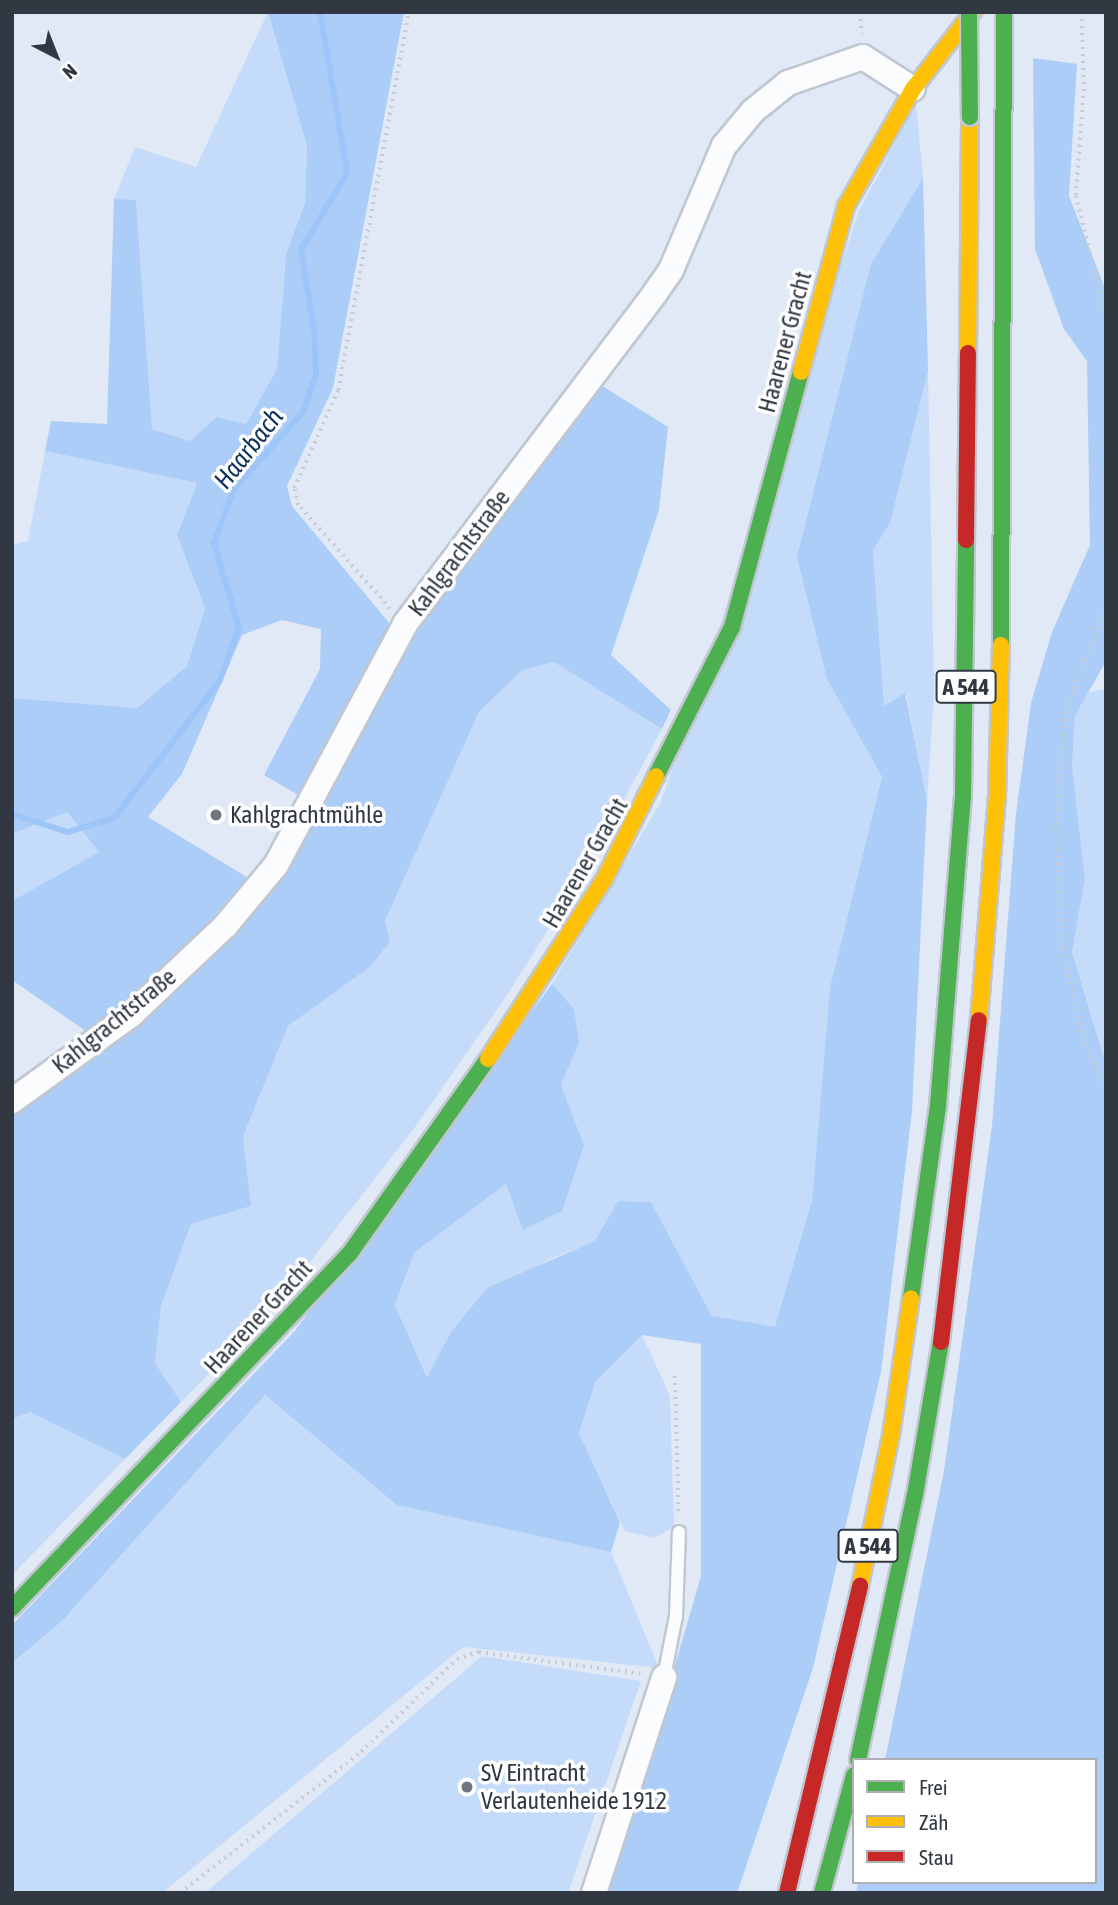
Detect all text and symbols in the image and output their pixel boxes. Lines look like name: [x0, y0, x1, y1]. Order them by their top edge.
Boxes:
north arrow: [21, 21, 91, 91]
text: N: [59, 60, 82, 84]
street label: Haarener Gracht: [752, 268, 818, 416]
water label: Haarbach: [208, 403, 290, 495]
street label: Kahlgrachtstraße: [402, 484, 516, 622]
road number: A 544: [934, 667, 998, 706]
street label: Haarener Gracht: [536, 793, 634, 933]
place label: Kahlgrachtmühle: [230, 801, 383, 829]
marker: Kahlgrachtmühle: [208, 807, 224, 823]
street label: Kahlgrachtstraße: [46, 962, 182, 1080]
street label: Haarener Gracht: [198, 1254, 318, 1380]
road number: A 544: [836, 1526, 900, 1566]
legend: [852, 1758, 1097, 1884]
place label: SV Eintracht Verlautenheide 1912: [481, 1759, 667, 1815]
text: Frei: [919, 1775, 948, 1799]
marker: SV Eintracht Verlautenheide 1912: [459, 1779, 475, 1795]
text: Zäh: [919, 1810, 948, 1834]
text: Stau: [919, 1845, 954, 1869]

